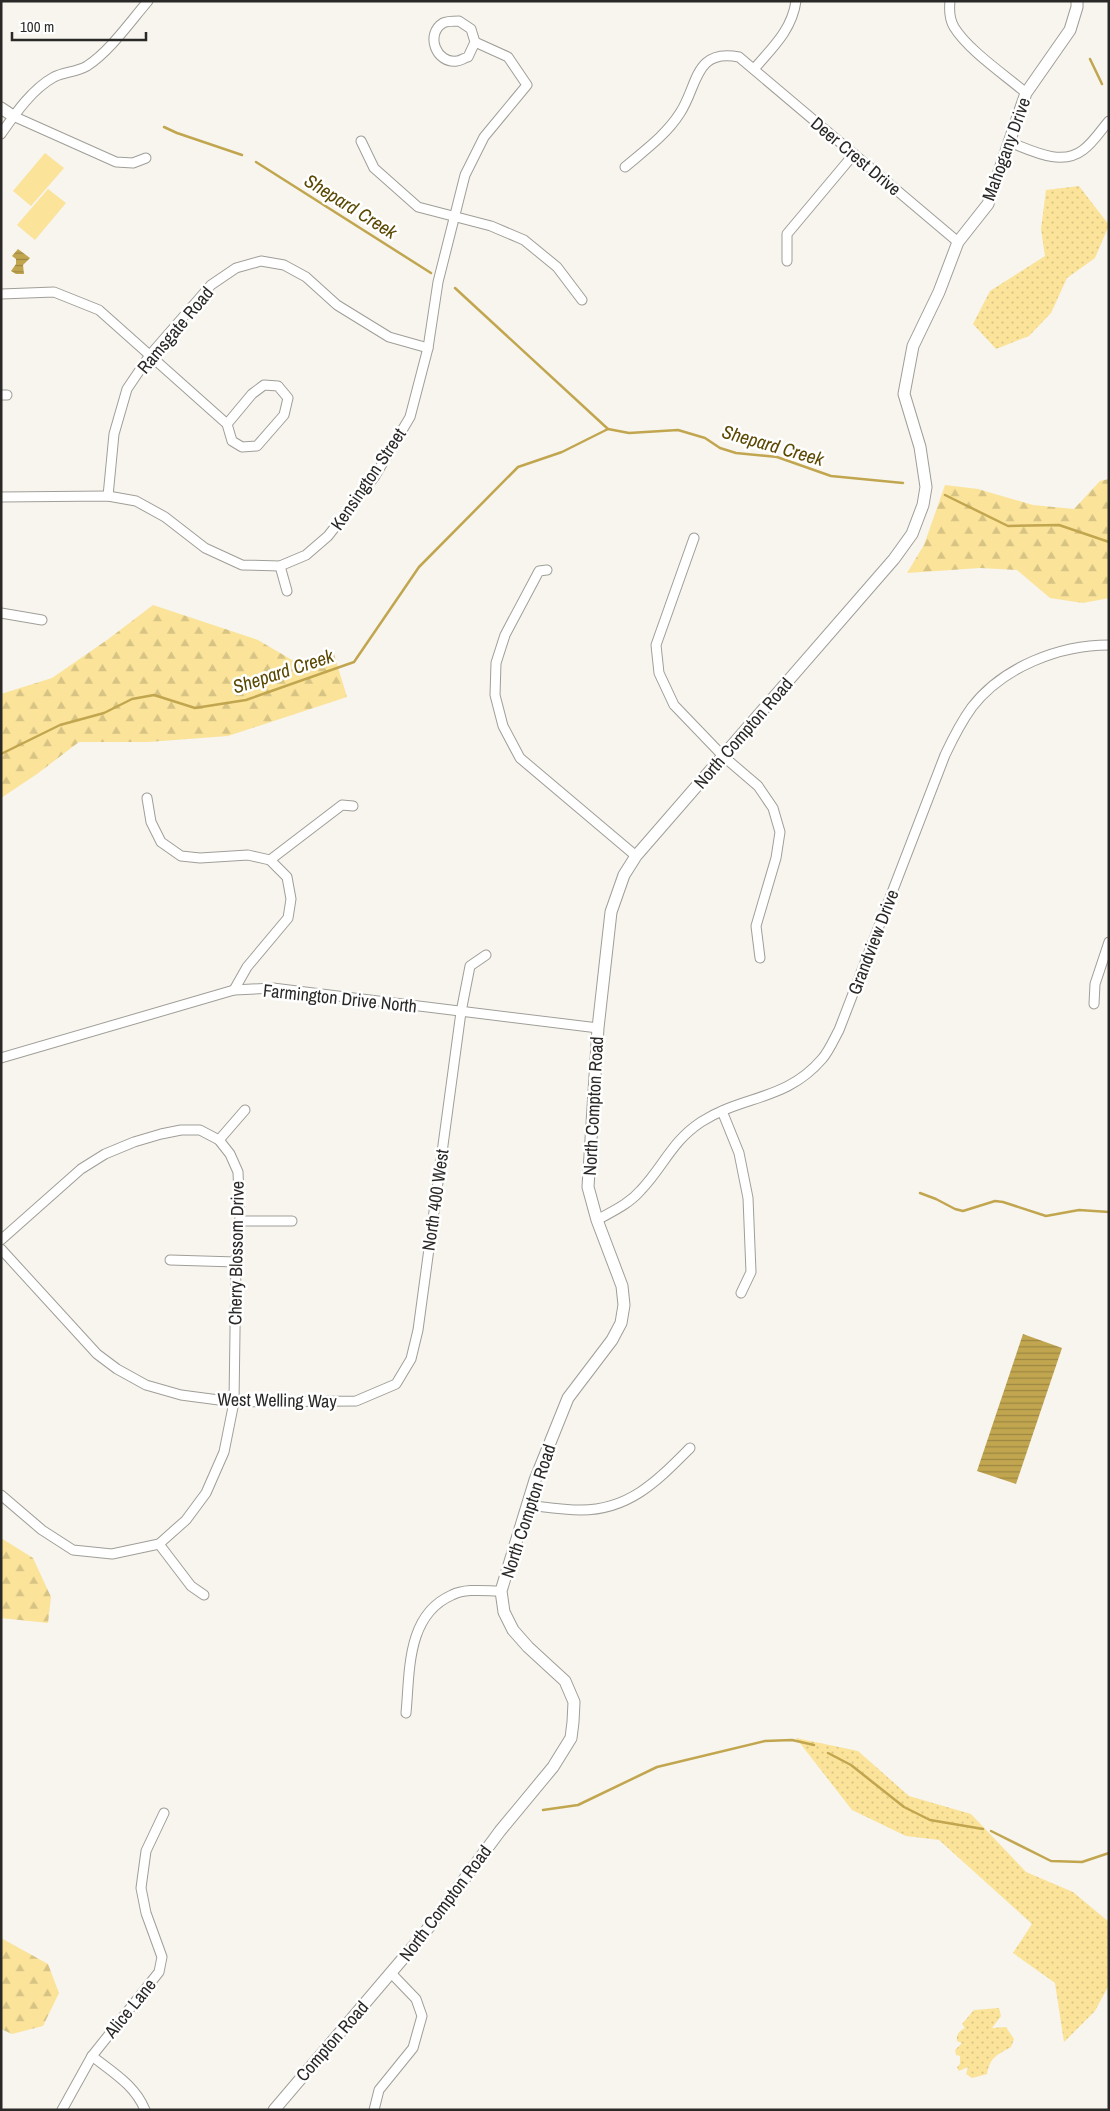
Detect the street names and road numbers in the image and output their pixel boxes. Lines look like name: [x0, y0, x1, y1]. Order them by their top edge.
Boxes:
street label: Mahogany Drive: [976, 94, 1036, 204]
street label: Deer Crest Drive: [806, 111, 906, 201]
street label: Ramsgate Road: [131, 281, 219, 379]
street label: Kensington Street: [325, 423, 411, 535]
street label: North Compton Road: [688, 672, 798, 794]
street label: Grandview Drive: [841, 886, 905, 998]
street label: Farmington Drive North: [262, 978, 418, 1018]
street label: North Compton Road: [577, 1036, 609, 1176]
street label: North 400 West: [416, 1148, 454, 1252]
street label: Cherry Blossom Drive: [222, 1181, 250, 1325]
street label: West Welling Way: [217, 1386, 338, 1414]
street label: North Compton Road: [495, 1441, 561, 1581]
street label: North Compton Road: [393, 1840, 497, 1966]
street label: Alice Lane: [98, 1973, 162, 2044]
street label: Compton Road: [290, 1995, 374, 2087]

